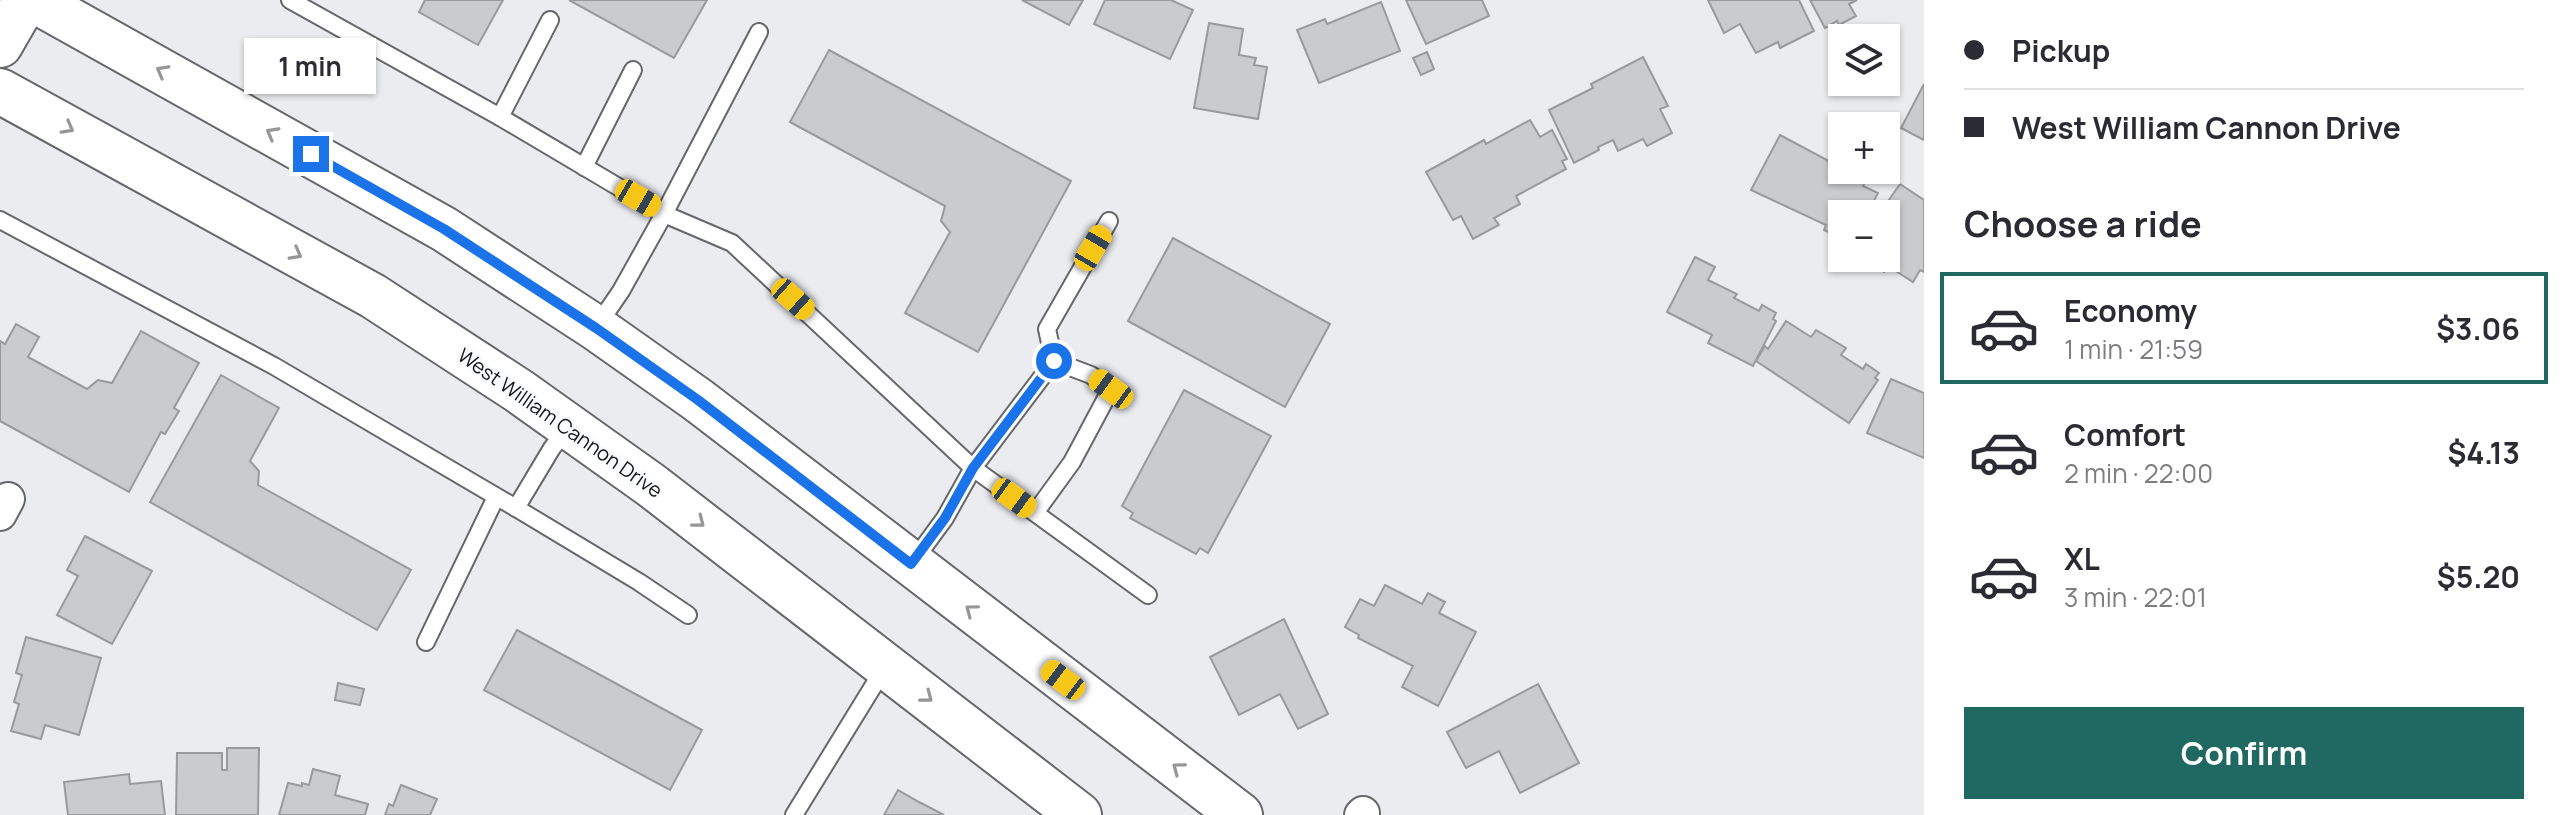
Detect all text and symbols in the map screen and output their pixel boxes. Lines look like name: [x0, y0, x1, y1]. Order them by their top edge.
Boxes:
map controls: [1828, 24, 1900, 272]
button: layers: [1828, 24, 1900, 96]
text: Pickup: [2012, 30, 2110, 71]
callout: 1 min: [245, 38, 377, 94]
text: 1 min: [278, 48, 342, 84]
one-way arrow: [156, 66, 171, 81]
text: West William Cannon Drive: [2012, 107, 2401, 148]
button: +: [1828, 112, 1900, 184]
one-way arrow: [60, 119, 75, 134]
one-way arrow: [266, 127, 280, 142]
route end: [293, 136, 329, 172]
car: [611, 176, 665, 220]
text: Choose a ride: [1964, 199, 2202, 248]
button: −: [1828, 200, 1900, 272]
car: [1071, 221, 1115, 275]
one-way arrow: [287, 244, 302, 260]
car: [767, 274, 819, 324]
text: Economy: [2064, 290, 2197, 331]
icon: car: [1968, 292, 2040, 364]
text: $3.06: [2436, 308, 2520, 349]
text: 1 min · 21:59: [2064, 331, 2203, 367]
street label: West William Cannon Drive: [452, 341, 668, 504]
route start: [1036, 343, 1072, 379]
car: [1085, 365, 1137, 413]
text: Comfort: [2064, 414, 2186, 455]
icon: car: [1968, 416, 2040, 488]
text: $4.13: [2447, 432, 2520, 473]
text: 2 min · 22:00: [2064, 455, 2213, 491]
car: [988, 474, 1040, 522]
one-way arrow: [690, 512, 704, 526]
text: XL: [2064, 538, 2100, 579]
icon: car: [1968, 540, 2040, 612]
text: $5.20: [2437, 556, 2520, 597]
text: 3 min · 22:01: [2064, 579, 2207, 615]
one-way arrow: [965, 605, 980, 619]
car: [1037, 656, 1089, 704]
one-way arrow: [918, 688, 933, 702]
button: Confirm: [1964, 707, 2524, 799]
one-way arrow: [1172, 763, 1187, 777]

